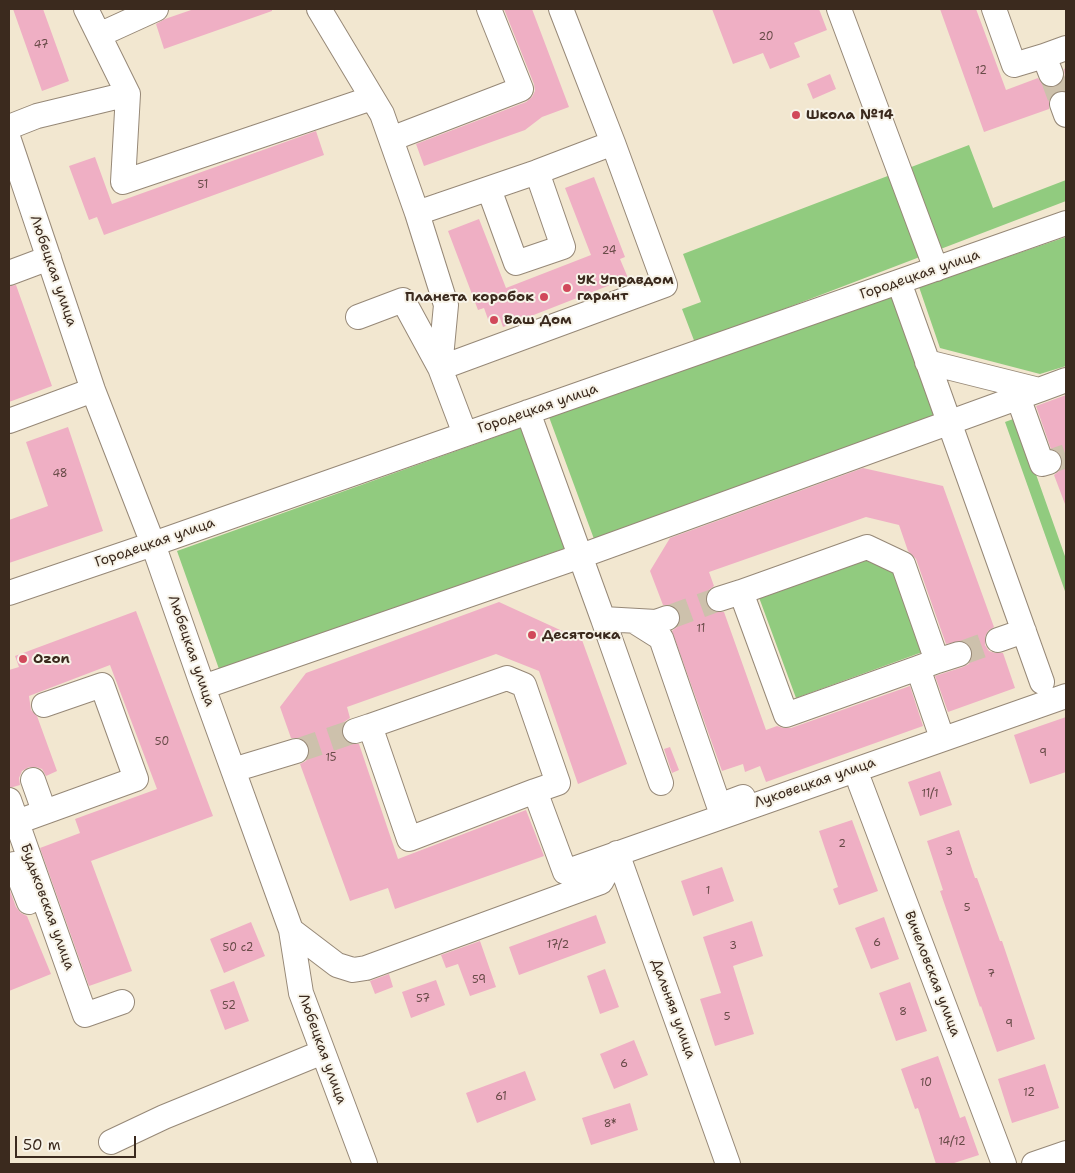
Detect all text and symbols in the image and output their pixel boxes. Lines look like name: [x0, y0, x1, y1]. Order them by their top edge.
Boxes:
house number: 20: [758, 30, 774, 44]
house number: 47: [34, 38, 48, 52]
house number: 12: [975, 64, 987, 78]
place label: Школа №14: [806, 107, 894, 123]
marker: Школа №14: [790, 109, 802, 121]
house number: 51: [198, 178, 208, 192]
street label: Любецкая улица: [26, 213, 80, 329]
house number: 24: [602, 244, 616, 258]
street label: Городецкая улица: [858, 247, 982, 303]
place label: УК Управдом гарант: [577, 272, 674, 304]
marker: УК Управдом гарант: [561, 282, 573, 294]
place label: Планета коробок: [405, 289, 534, 305]
marker: Планета коробок: [538, 291, 550, 303]
place label: Ваш Дом: [504, 312, 572, 328]
marker: Ваш Дом: [488, 314, 500, 326]
street label: Городецкая улица: [476, 381, 600, 437]
house number: 48: [52, 467, 68, 481]
street label: Городецкая улица: [93, 515, 217, 571]
street label: Любецкая улица: [164, 593, 218, 709]
house number: 11: [697, 622, 705, 636]
place label: Десяточка: [542, 627, 621, 643]
marker: Десяточка: [526, 629, 538, 641]
place label: Ozon: [33, 651, 70, 667]
marker: Ozon: [17, 653, 29, 665]
house number: 50: [155, 735, 169, 749]
house number: 9: [1039, 746, 1047, 760]
house number: 15: [325, 751, 337, 765]
street label: Луковецкая улица: [752, 754, 878, 812]
house number: 11/1: [922, 787, 938, 801]
house number: 2: [838, 837, 846, 851]
street label: Будьковская улица: [16, 841, 78, 973]
house number: 3: [945, 845, 953, 859]
house number: 1: [706, 884, 710, 898]
house number: 5: [964, 901, 970, 915]
street label: Вичеловская улица: [900, 909, 964, 1039]
house number: 6: [873, 936, 881, 950]
house number: 17/2: [547, 938, 569, 952]
house number: 3: [729, 939, 737, 953]
house number: 50 с2: [223, 941, 253, 955]
street label: Дальняя улица: [647, 957, 699, 1061]
house number: 7: [987, 967, 995, 981]
house number: 59: [472, 973, 486, 987]
street label: Любецкая улица: [294, 991, 350, 1107]
house number: 57: [416, 992, 430, 1006]
house number: 52: [222, 999, 236, 1013]
house number: 8: [899, 1005, 907, 1019]
house number: 5: [724, 1010, 730, 1024]
house number: 9: [1005, 1017, 1013, 1031]
house number: 6: [620, 1057, 628, 1071]
house number: 10: [920, 1076, 932, 1090]
house number: 12: [1023, 1086, 1035, 1100]
house number: 61: [495, 1090, 507, 1104]
house number: 8*: [604, 1117, 616, 1131]
scale bar: [18, 1126, 139, 1158]
text: 50 m: [23, 1135, 61, 1155]
house number: 14/12: [938, 1135, 966, 1149]

